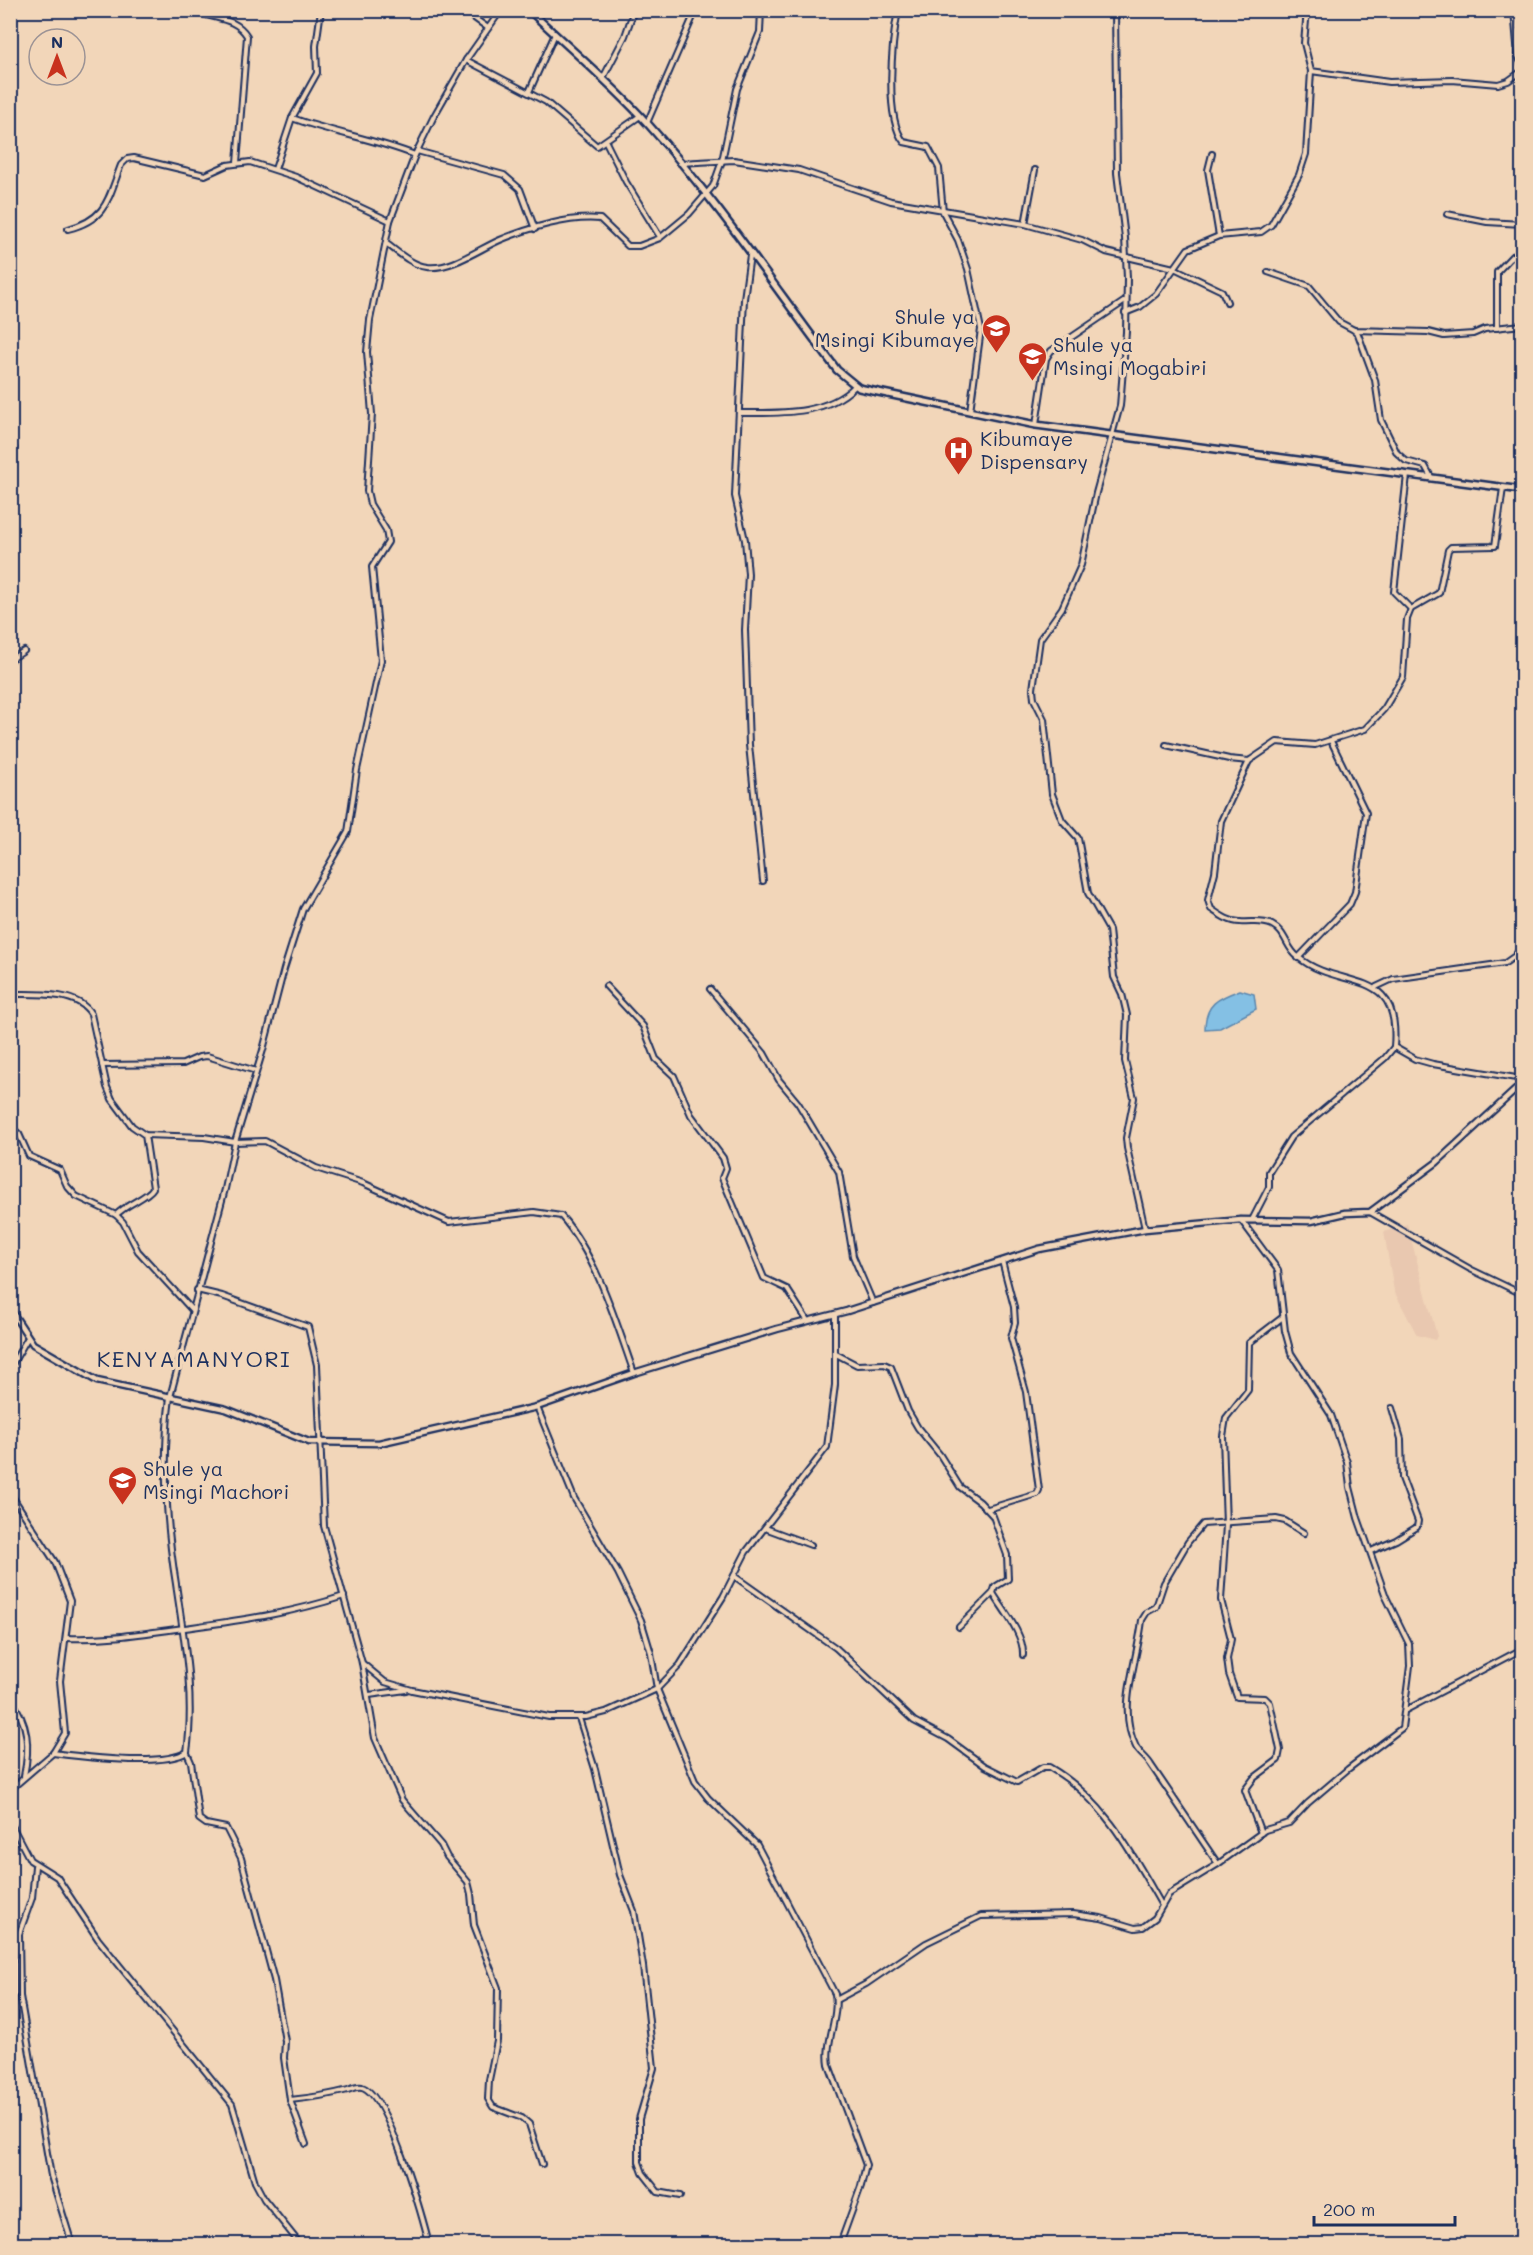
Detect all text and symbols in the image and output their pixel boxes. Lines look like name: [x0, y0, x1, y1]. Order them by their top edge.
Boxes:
north arrow: [27, 27, 87, 87]
text: N: [51, 31, 63, 52]
place label: Shule ya Msingi Kibumaye: [815, 303, 975, 352]
school or university icon: Shule ya Msingi Kibumaye: [980, 312, 1012, 354]
place label: Shule ya Msingi Mogabiri: [1053, 331, 1207, 380]
school or university icon: Shule ya Msingi Mogabiri: [1016, 340, 1048, 382]
place label: Kibumaye Dispensary: [980, 425, 1088, 474]
hospital icon: Kibumaye Dispensary: [943, 434, 975, 476]
district label: KENYAMANYORI: [97, 1344, 291, 1373]
place label: Shule ya Msingi Machori: [143, 1455, 289, 1504]
school or university icon: Shule ya Msingi Machori: [106, 1464, 138, 1506]
scale bar: [1314, 2189, 1455, 2227]
text: 200 m: [1323, 2197, 1375, 2221]

